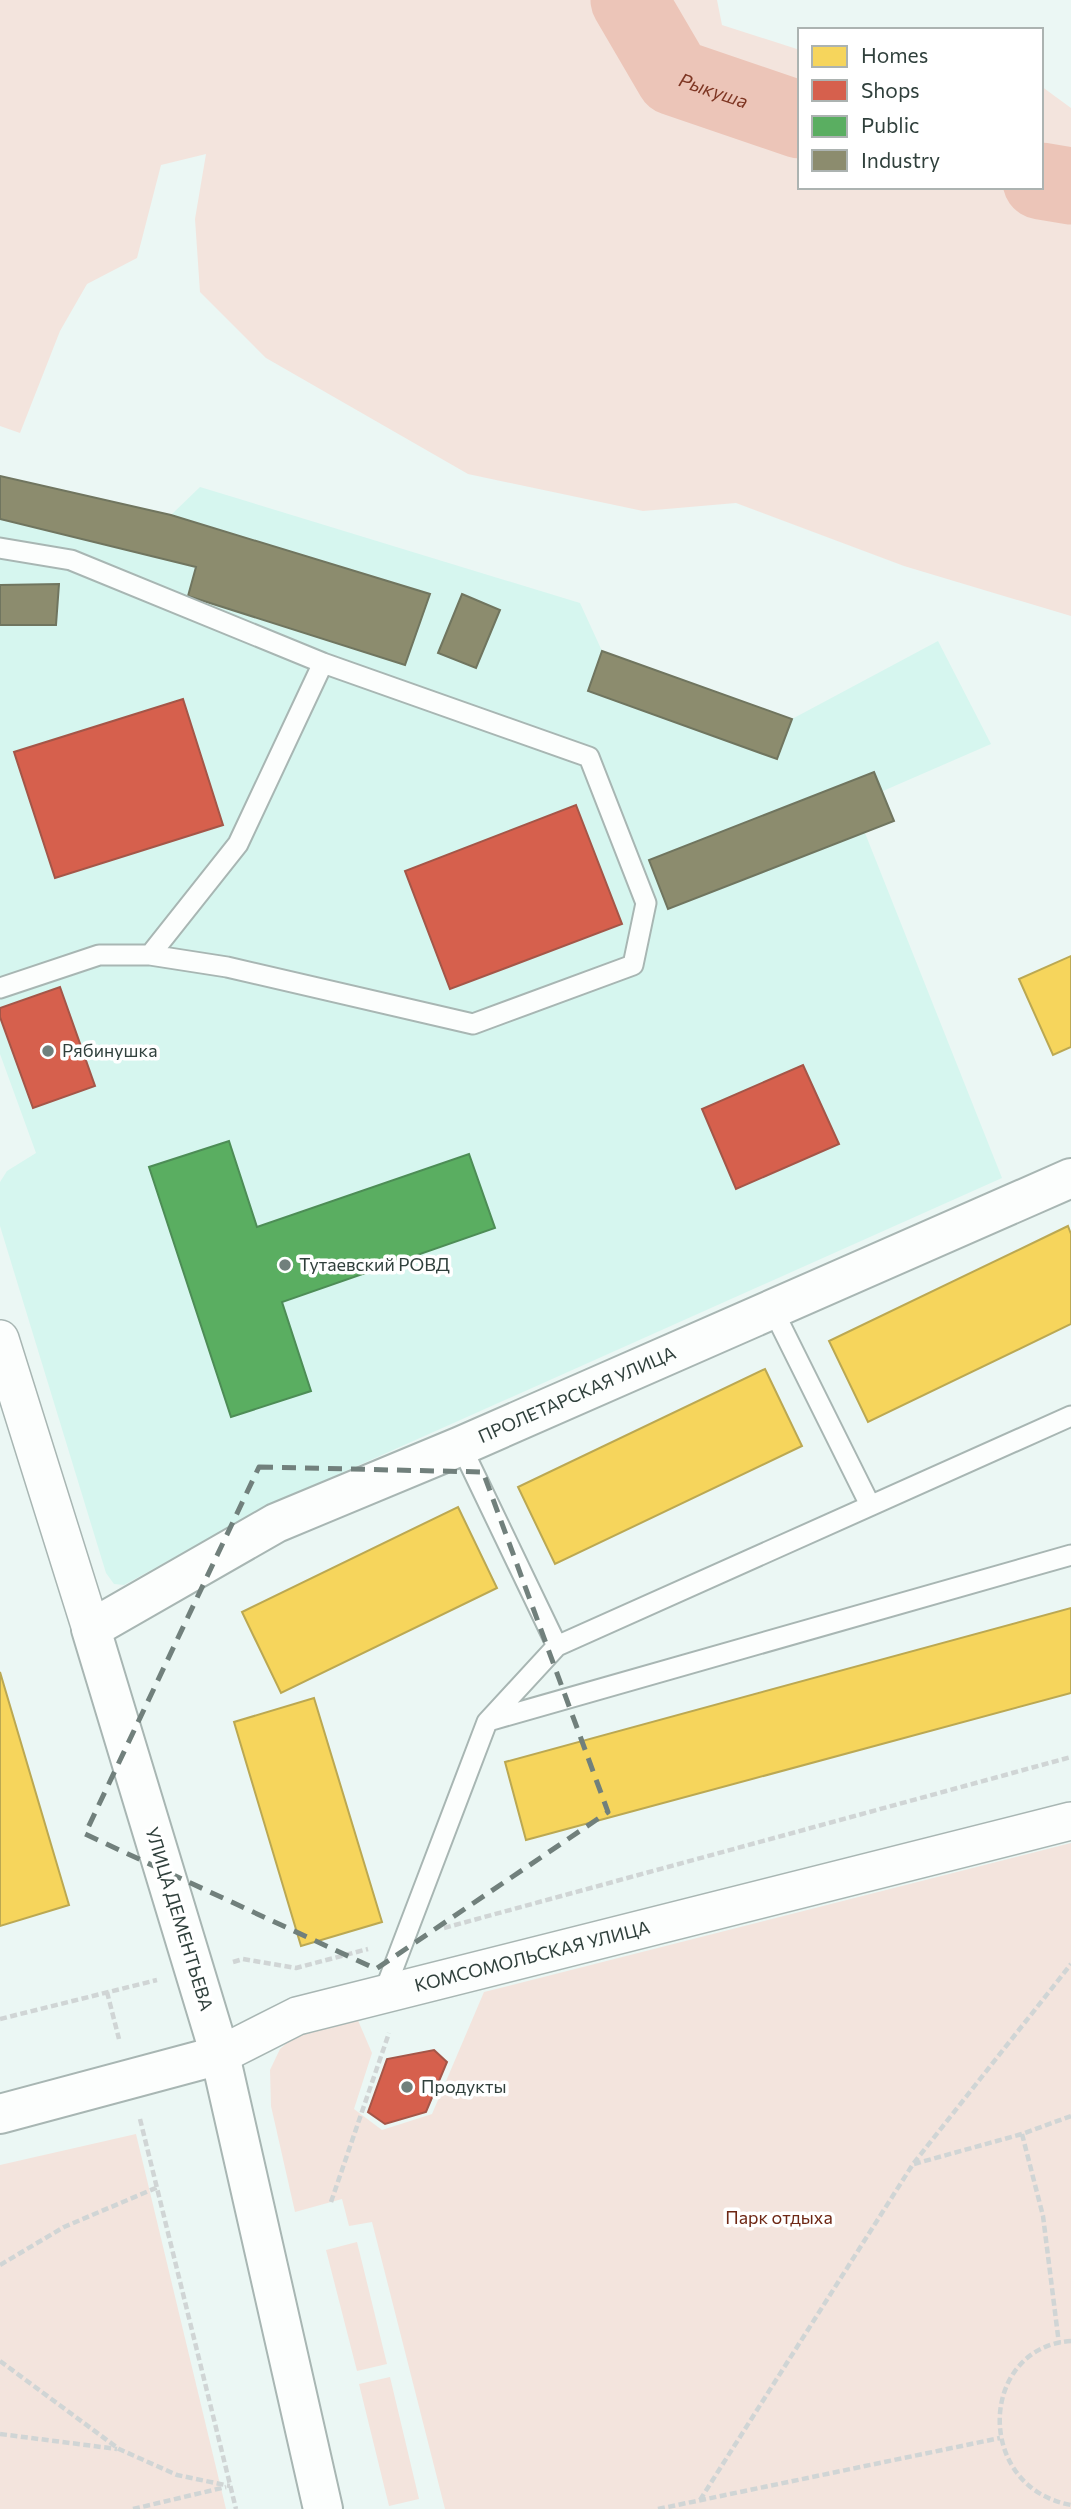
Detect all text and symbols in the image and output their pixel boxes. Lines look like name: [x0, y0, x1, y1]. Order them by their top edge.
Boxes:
legend: [798, 28, 1043, 189]
text: Homes: [861, 42, 928, 67]
water label: Рыкуша: [676, 68, 751, 112]
text: Shops: [861, 77, 920, 102]
text: Public: [861, 112, 919, 137]
text: Industry: [861, 147, 940, 172]
place label: Рябинушка: [62, 1039, 157, 1061]
marker: Рябинушка: [40, 1043, 56, 1059]
place label: Тутаевский РОВД: [299, 1253, 450, 1275]
marker: Тутаевский РОВД: [277, 1257, 293, 1273]
street label: ПРОЛЕТАРСКАЯ УЛИЦА: [475, 1341, 679, 1447]
street label: УЛИЦА ДЕМЕНТЬЕВА: [142, 1824, 218, 2013]
street label: КОМСОМОЛЬСКАЯ УЛИЦА: [412, 1916, 652, 1996]
place label: Продукты: [421, 2075, 506, 2097]
marker: Продукты: [399, 2079, 415, 2095]
park label: Парк отдыха: [725, 2206, 833, 2228]

